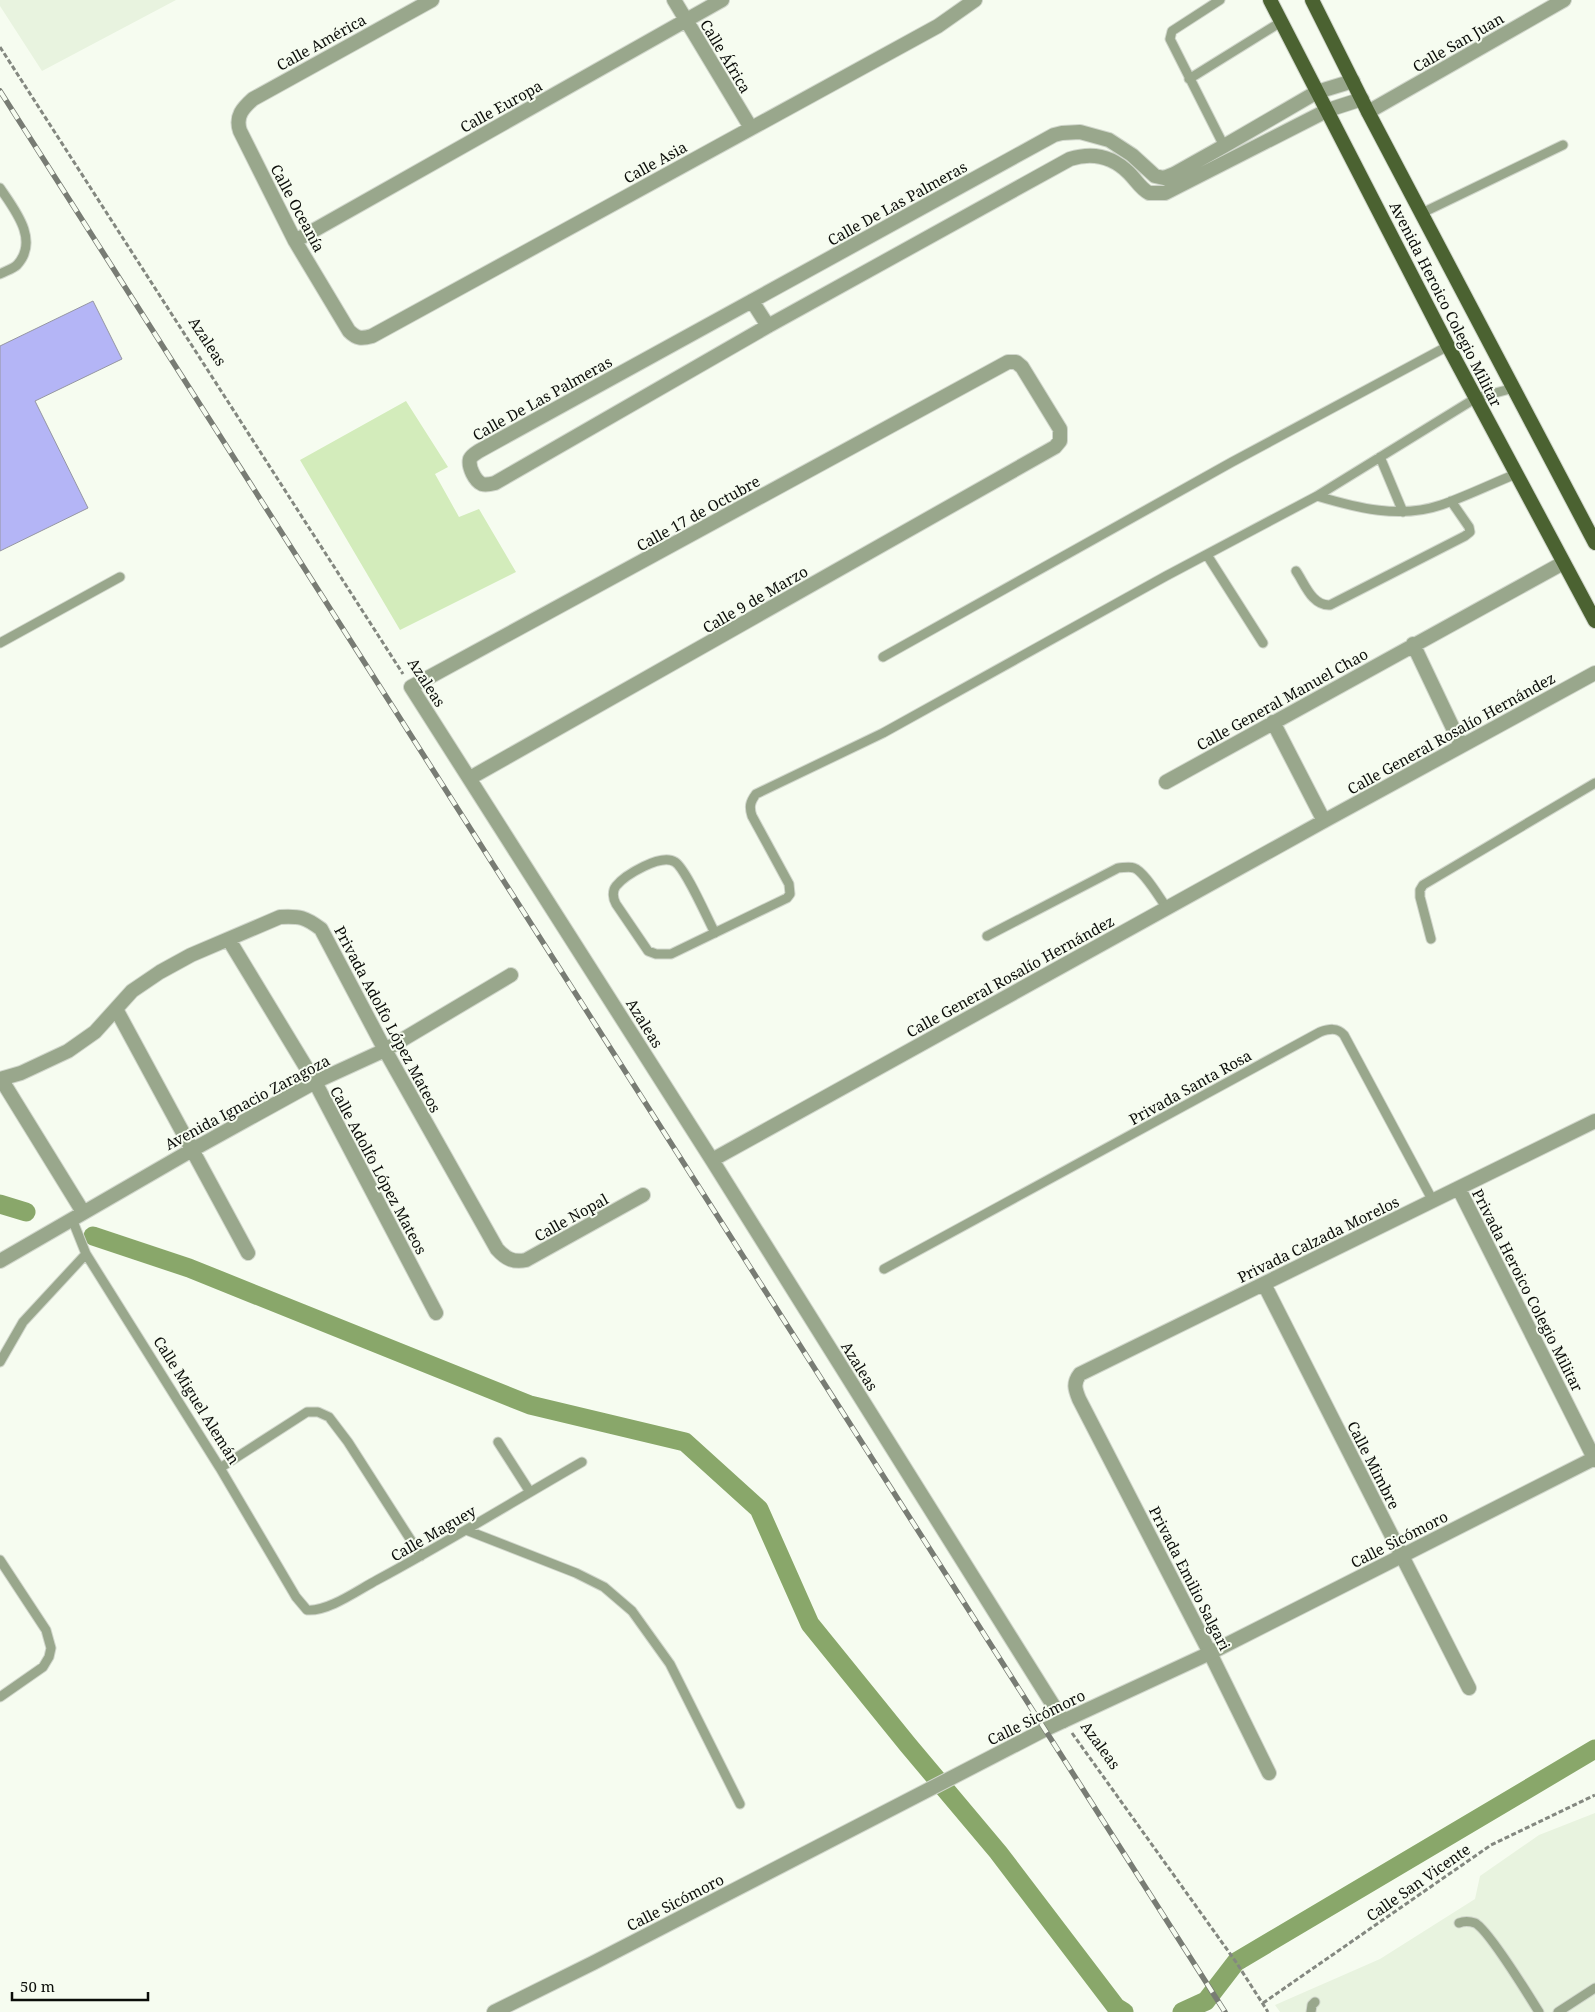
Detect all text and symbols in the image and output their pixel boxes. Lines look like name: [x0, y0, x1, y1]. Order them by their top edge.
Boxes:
street label: Calle San Juan: [1409, 8, 1507, 76]
street label: Calle América: [273, 9, 369, 75]
street label: Calle África: [696, 15, 756, 97]
street label: Calle Europa: [456, 75, 546, 137]
street label: Calle Asia: [620, 136, 690, 188]
street label: Calle De Las Palmeras: [824, 156, 970, 250]
street label: Calle Oceanía: [266, 161, 330, 255]
street label: Avenida Heroico Colegio Militar: [1385, 198, 1507, 410]
street label: Azaleas: [185, 313, 231, 370]
street label: Calle De Las Palmeras: [469, 351, 615, 445]
street label: Calle 17 de Octubre: [633, 471, 763, 555]
street label: Calle 9 de Marzo: [699, 561, 811, 637]
street label: Calle General Manuel Chao: [1193, 643, 1371, 755]
street label: Azaleas: [404, 654, 450, 711]
street label: Calle General Rosalío Hernández: [1344, 667, 1558, 799]
street label: Calle General Rosalío Hernández: [903, 910, 1117, 1042]
street label: Privada Adolfo López Mateos: [330, 922, 446, 1116]
street label: Azaleas: [622, 995, 668, 1052]
street label: Privada Santa Rosa: [1125, 1045, 1255, 1129]
street label: Avenida Ignacio Zaragoza: [161, 1050, 333, 1154]
street label: Calle Adolfo López Mateos: [326, 1082, 432, 1258]
street label: Privada Heroico Colegio Militar: [1468, 1185, 1588, 1395]
street label: Calle Nopal: [531, 1188, 612, 1245]
street label: Privada Calzada Morelos: [1234, 1191, 1402, 1287]
street label: Calle Miguel Alemán: [149, 1332, 245, 1468]
street label: Azaleas: [837, 1338, 883, 1395]
street label: Calle Mimbre: [1343, 1418, 1405, 1512]
street label: Calle Maguey: [387, 1500, 480, 1566]
street label: Privada Emilio Salgari: [1145, 1502, 1235, 1654]
street label: Calle Sicómoro: [1347, 1506, 1451, 1572]
street label: Calle Sicómoro: [984, 1685, 1088, 1749]
street label: Azaleas: [1077, 1717, 1125, 1773]
street label: Calle San Vicente: [1362, 1839, 1474, 1925]
street label: Calle Sicómoro: [623, 1869, 727, 1935]
scale bar: [12, 1970, 149, 2002]
text: 50 m: [20, 1976, 55, 1996]

